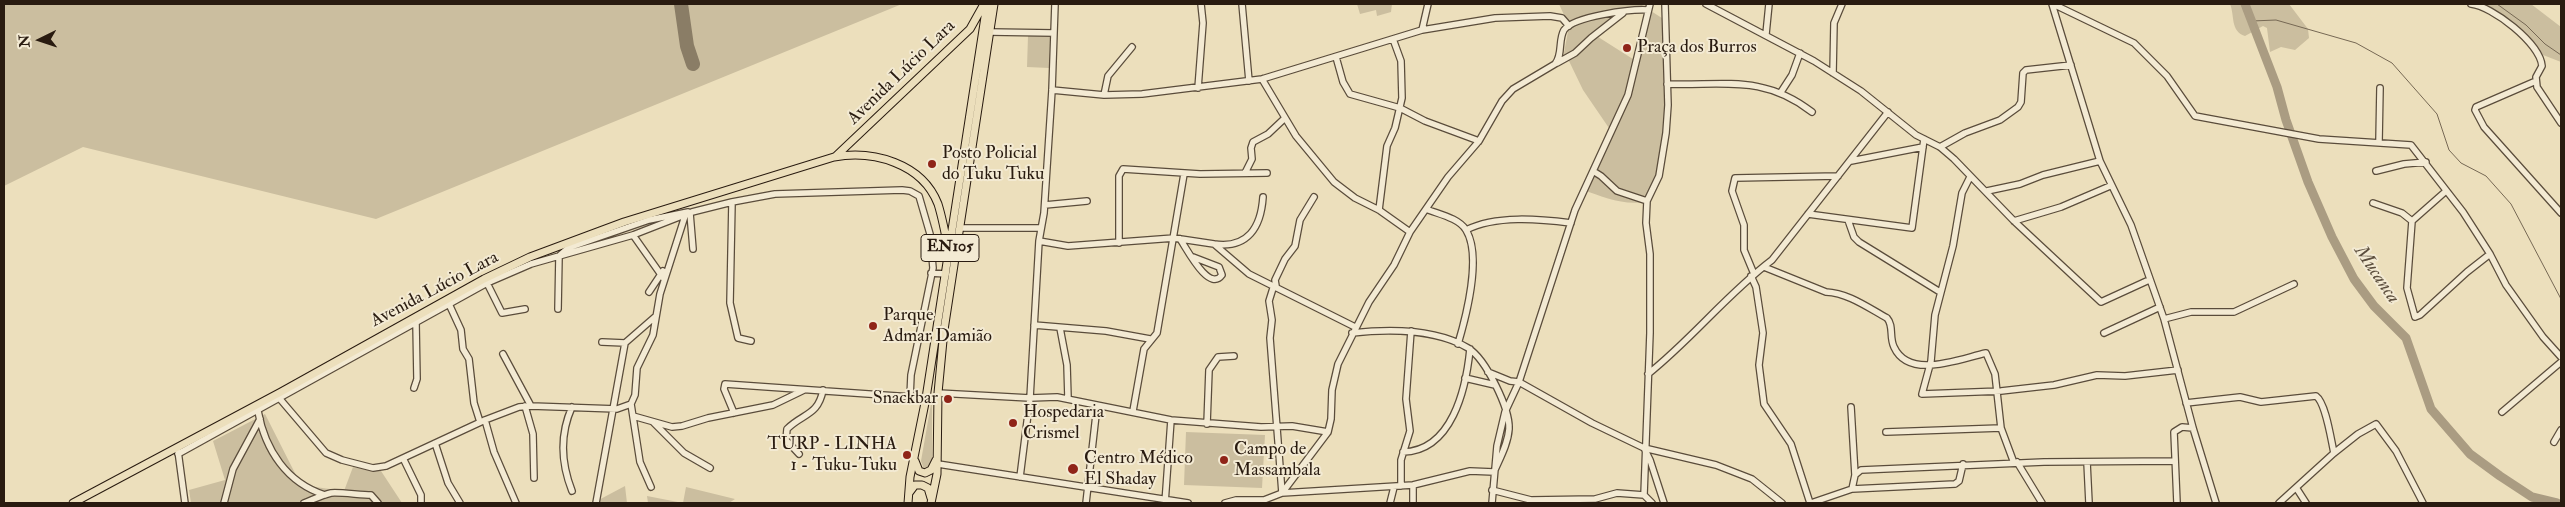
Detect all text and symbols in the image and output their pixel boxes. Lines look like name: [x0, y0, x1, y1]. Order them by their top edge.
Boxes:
north arrow: [15, 15, 65, 65]
street label: Avenida Lúcio Lara: [844, 16, 960, 130]
text: N: [16, 34, 33, 48]
place label: Praça dos Burros: [1637, 37, 1757, 59]
marker: Praça dos Burros: [1621, 42, 1633, 54]
place label: Posto Policial do Tuku Tuku: [942, 143, 1044, 186]
marker: Posto Policial do Tuku Tuku: [926, 158, 938, 170]
road number: EN105: [921, 234, 979, 262]
water label: Mucanca: [2348, 242, 2404, 308]
street label: Avenida Lúcio Lara: [367, 247, 503, 333]
place label: Parque Admar Damião: [883, 305, 992, 348]
marker: Parque Admar Damião: [867, 320, 879, 332]
place label: Snackbar: [873, 388, 938, 410]
marker: Snackbar: [942, 393, 954, 405]
place label: Hospedaria Crismel: [1023, 402, 1104, 444]
marker: Hospedaria Crismel: [1007, 417, 1019, 429]
place label: TURP - LINHA 1 - Tuku-Tuku: [767, 434, 897, 476]
place label: Campo de Massambala: [1234, 439, 1321, 482]
place label: Centro Médico El Shaday: [1084, 448, 1193, 490]
marker: TURP - LINHA 1 - Tuku-Tuku: [901, 449, 913, 461]
marker: Campo de Massambala: [1218, 454, 1230, 466]
marker: Centro Médico El Shaday: [1066, 462, 1080, 476]

